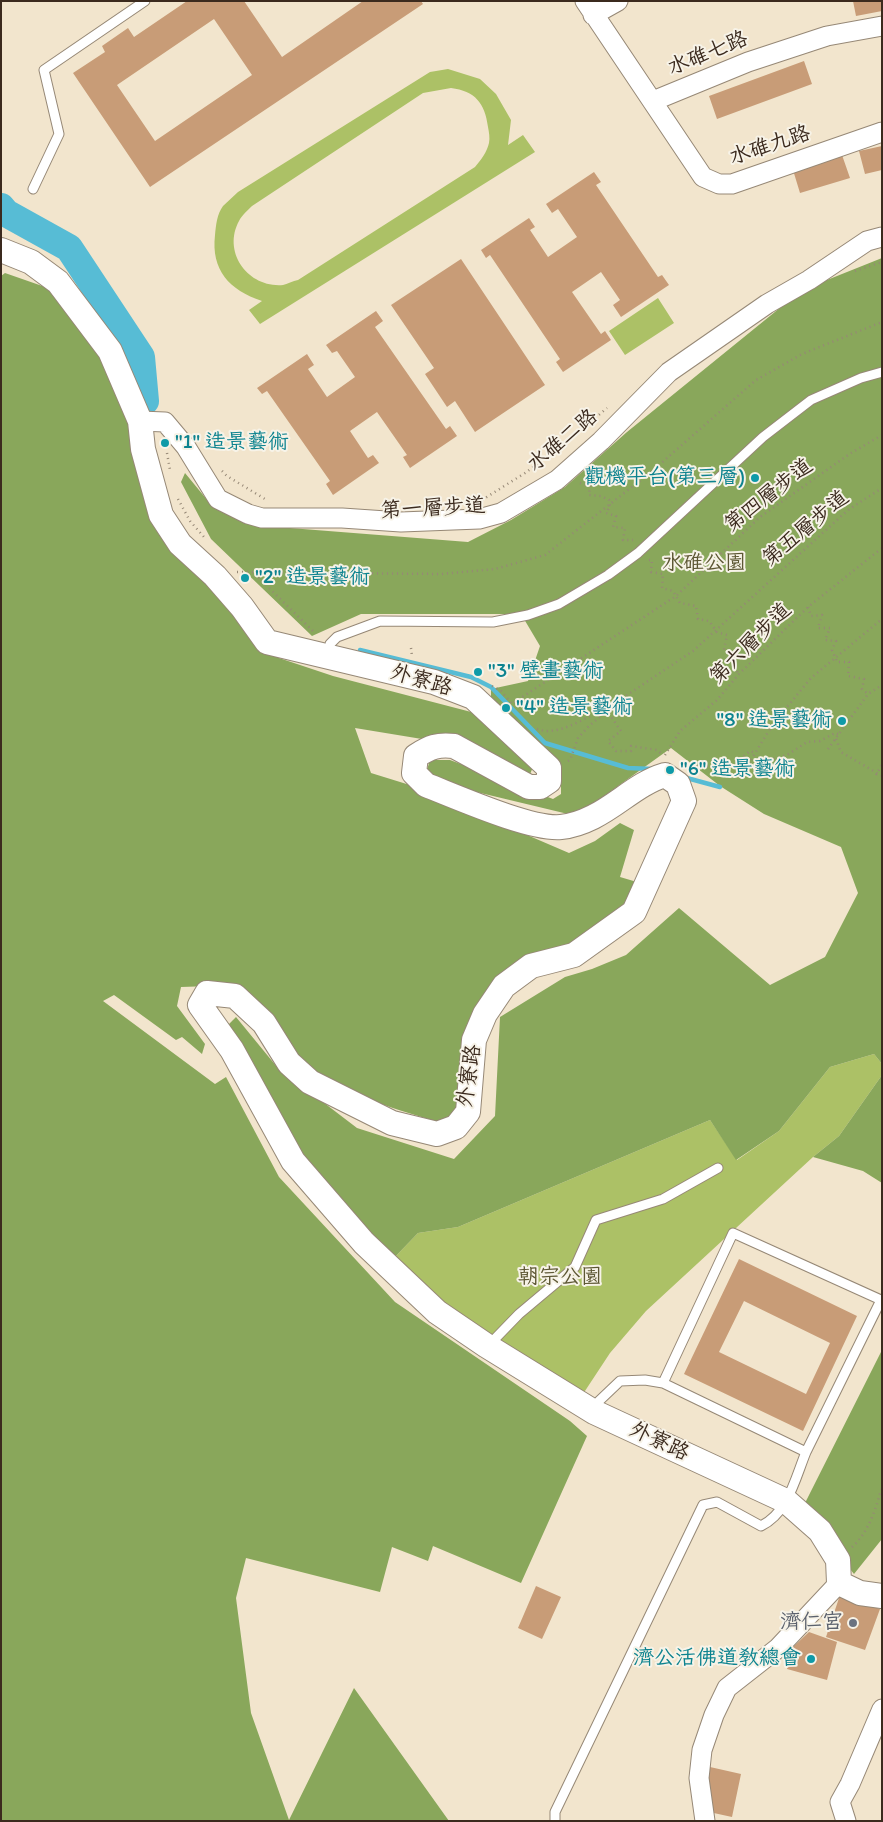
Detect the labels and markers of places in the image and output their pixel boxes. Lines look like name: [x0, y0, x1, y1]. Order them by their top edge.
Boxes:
place label: "1" 造景藝術: [175, 430, 289, 456]
marker: "1" 造景藝術: [159, 437, 171, 449]
place label: 觀機平台(第三層): [584, 465, 745, 491]
marker: 觀機平台(第三層): [749, 472, 761, 484]
place label: "2" 造景藝術: [255, 565, 370, 591]
marker: "2" 造景藝術: [239, 572, 251, 584]
place label: "3" 壁畫藝術: [488, 659, 603, 685]
marker: "3" 壁畫藝術: [472, 666, 484, 678]
place label: "4" 造景藝術: [516, 695, 633, 721]
marker: "4" 造景藝術: [500, 702, 512, 714]
place label: "8" 造景藝術: [716, 708, 832, 734]
marker: "8" 造景藝術: [836, 715, 848, 727]
place label: "6" 造景藝術: [680, 757, 795, 783]
marker: "6" 造景藝術: [664, 764, 676, 776]
place label: 濟仁宮: [780, 1610, 843, 1636]
marker: 濟仁宮: [847, 1617, 859, 1629]
place label: 濟公活佛道教總會: [633, 1646, 801, 1672]
marker: 濟公活佛道教總會: [805, 1653, 817, 1665]

